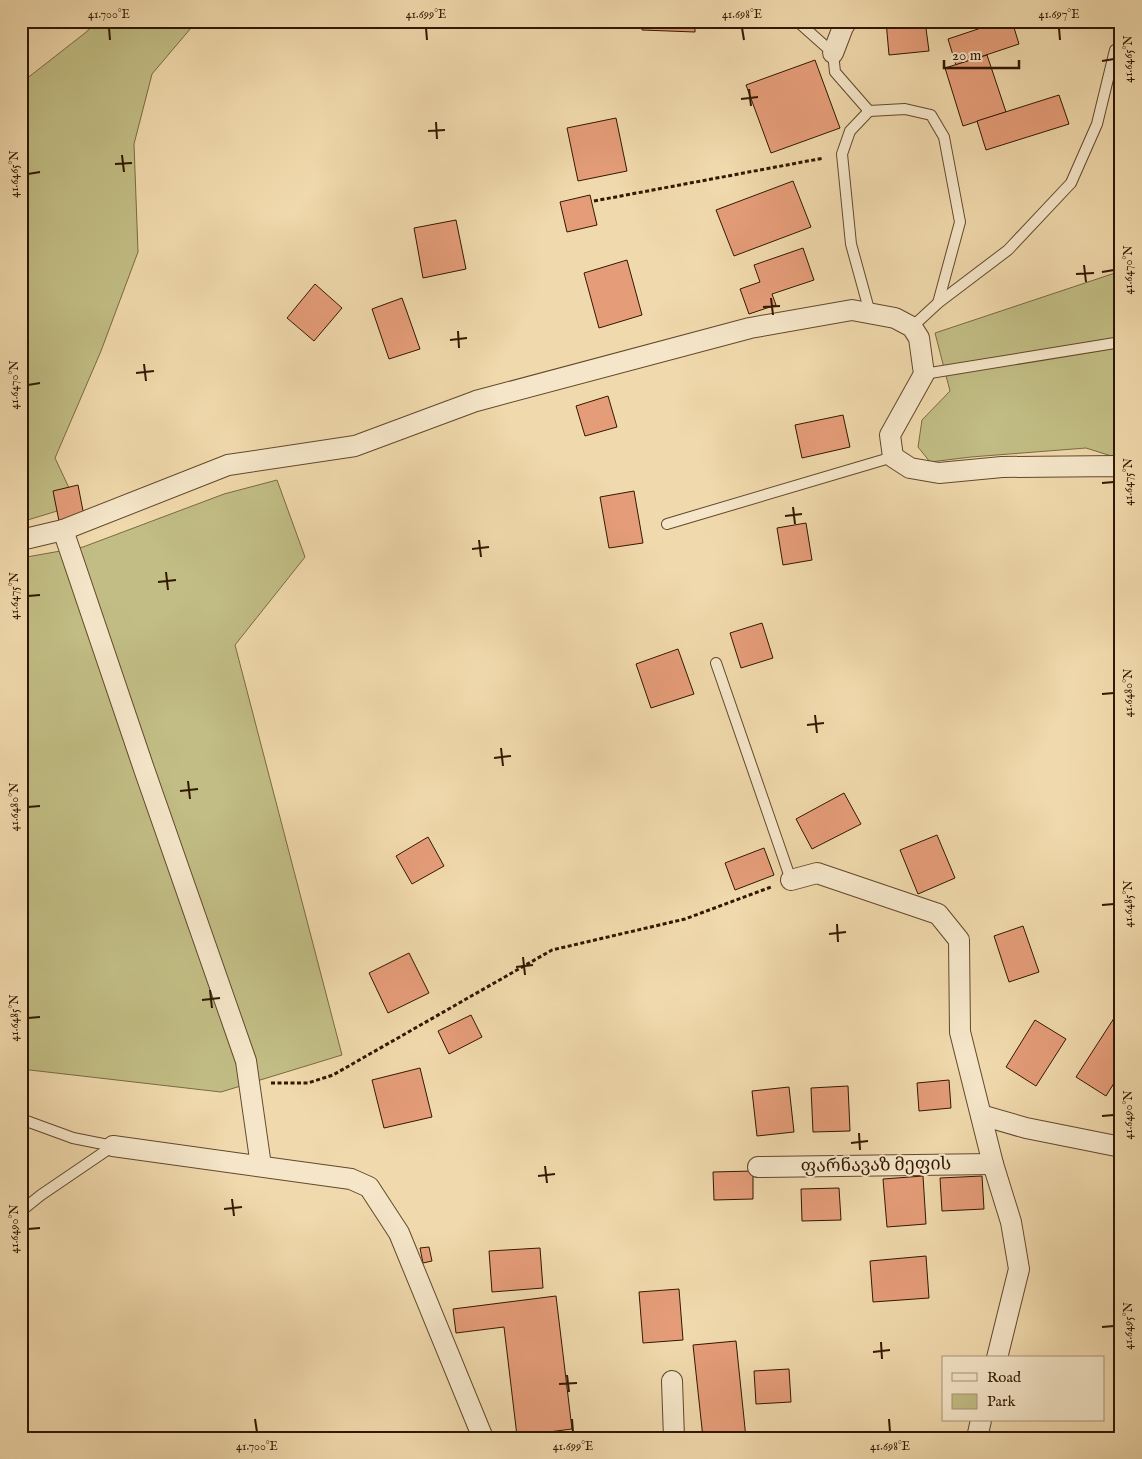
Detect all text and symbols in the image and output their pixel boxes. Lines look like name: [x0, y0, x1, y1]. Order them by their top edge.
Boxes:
text: 41.700°E: [88, 7, 130, 22]
text: 41.699°E: [406, 7, 446, 22]
text: 41.698°E: [722, 7, 762, 22]
text: 41.697°E: [1039, 7, 1079, 22]
text: 41.6465°N: [1121, 35, 1136, 83]
scale bar: [944, 38, 1020, 70]
text: 20 m: [952, 46, 982, 65]
text: 41.6465°N: [7, 150, 22, 198]
text: 41.6470°N: [1121, 245, 1136, 295]
text: 41.6470°N: [7, 360, 22, 410]
text: 41.6475°N: [1121, 458, 1136, 506]
text: 41.6475°N: [7, 572, 22, 620]
text: 41.6480°N: [1121, 668, 1136, 717]
text: 41.6480°N: [7, 782, 22, 831]
text: 41.6485°N: [1121, 880, 1136, 928]
text: 41.6485°N: [7, 994, 22, 1042]
text: 41.6490°N: [1121, 1090, 1136, 1140]
street label: ფარნავაზ მეფის: [801, 1153, 951, 1179]
text: 41.6490°N: [7, 1204, 22, 1254]
text: 41.6495°N: [1121, 1302, 1136, 1350]
legend: [942, 1356, 1104, 1422]
text: Road: [987, 1368, 1022, 1387]
text: Park: [987, 1392, 1017, 1411]
text: 41.700°E: [236, 1439, 278, 1454]
text: 41.699°E: [553, 1439, 593, 1454]
text: 41.698°E: [870, 1439, 910, 1454]

